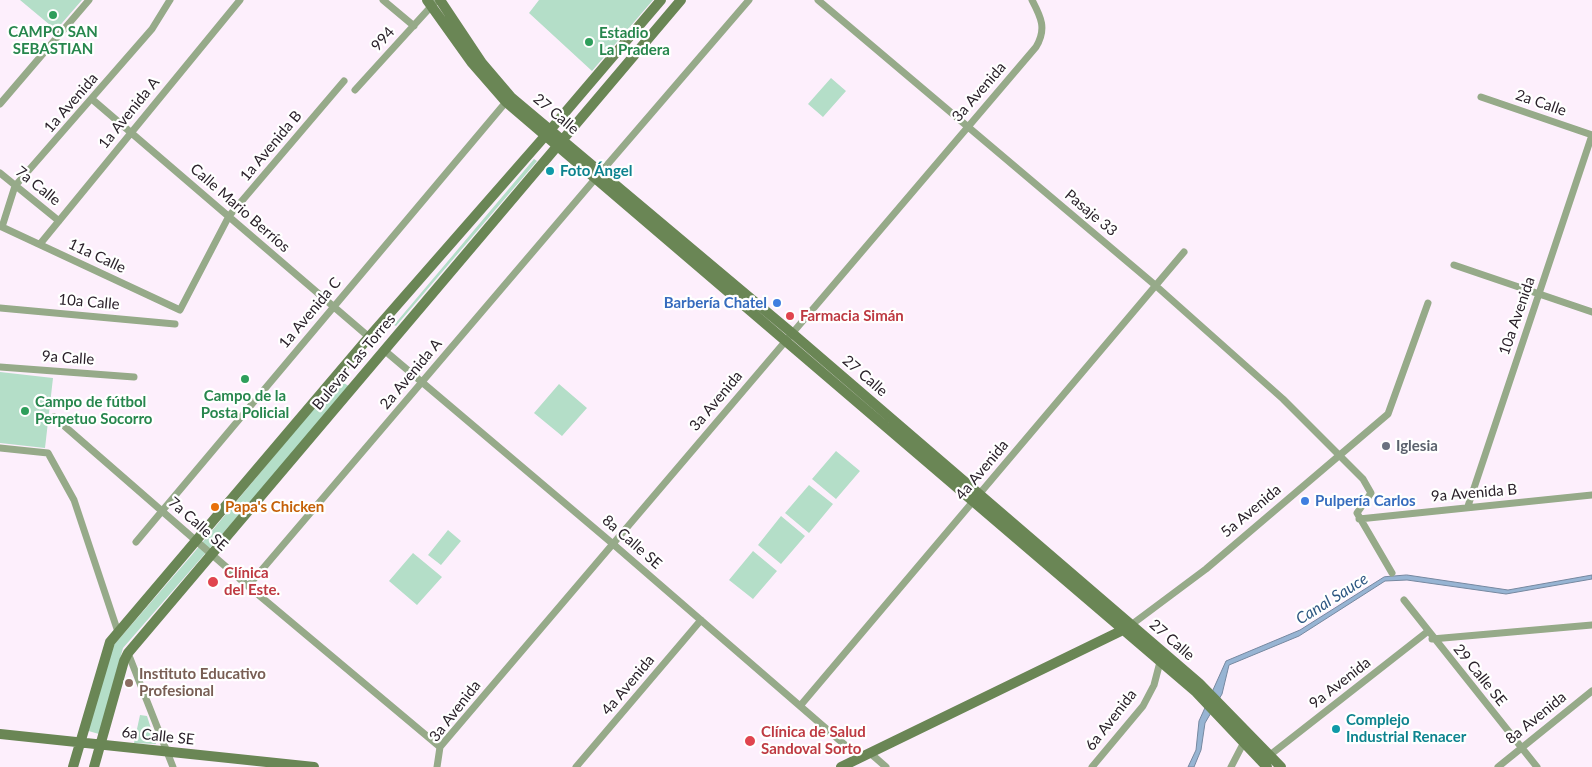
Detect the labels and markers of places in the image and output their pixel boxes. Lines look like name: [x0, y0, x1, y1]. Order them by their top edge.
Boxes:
marker: CAMPO SAN SEBASTIAN: [47, 9, 59, 21]
place label: CAMPO SAN SEBASTIAN: [8, 23, 98, 58]
place label: Estadio La Pradera: [599, 24, 670, 59]
marker: Estadio La Pradera: [583, 36, 595, 48]
place label: Foto Ángel: [560, 162, 632, 180]
marker: Foto Ángel: [544, 165, 556, 177]
place label: Barbería Chatel: [664, 294, 767, 312]
marker: Barbería Chatel: [771, 297, 783, 309]
place label: Farmacia Simán: [800, 307, 904, 325]
marker: Farmacia Simán: [784, 310, 796, 322]
marker: Campo de la Posta Policial: [239, 373, 251, 385]
place label: Campo de la Posta Policial: [201, 387, 289, 422]
place label: Campo de fútbol Perpetuo Socorro: [35, 393, 152, 428]
marker: Campo de fútbol Perpetuo Socorro: [19, 405, 31, 417]
place label: Iglesia: [1396, 437, 1438, 455]
marker: Iglesia: [1380, 440, 1392, 452]
place label: Pulpería Carlos: [1315, 492, 1416, 510]
marker: Pulpería Carlos: [1299, 495, 1311, 507]
place label: Papa's Chicken: [225, 498, 324, 516]
marker: Papa's Chicken: [209, 501, 221, 513]
place label: Clínica del Este.: [224, 564, 280, 599]
marker: Clínica del Este.: [206, 575, 220, 589]
place label: Instituto Educativo Profesional: [139, 665, 266, 700]
marker: Instituto Educativo Profesional: [123, 677, 135, 689]
place label: Complejo Industrial Renacer: [1346, 711, 1466, 746]
place label: Clínica de Salud Sandoval Sorto: [761, 723, 866, 758]
marker: Complejo Industrial Renacer: [1330, 723, 1342, 735]
marker: Clínica de Salud Sandoval Sorto: [743, 734, 757, 748]

